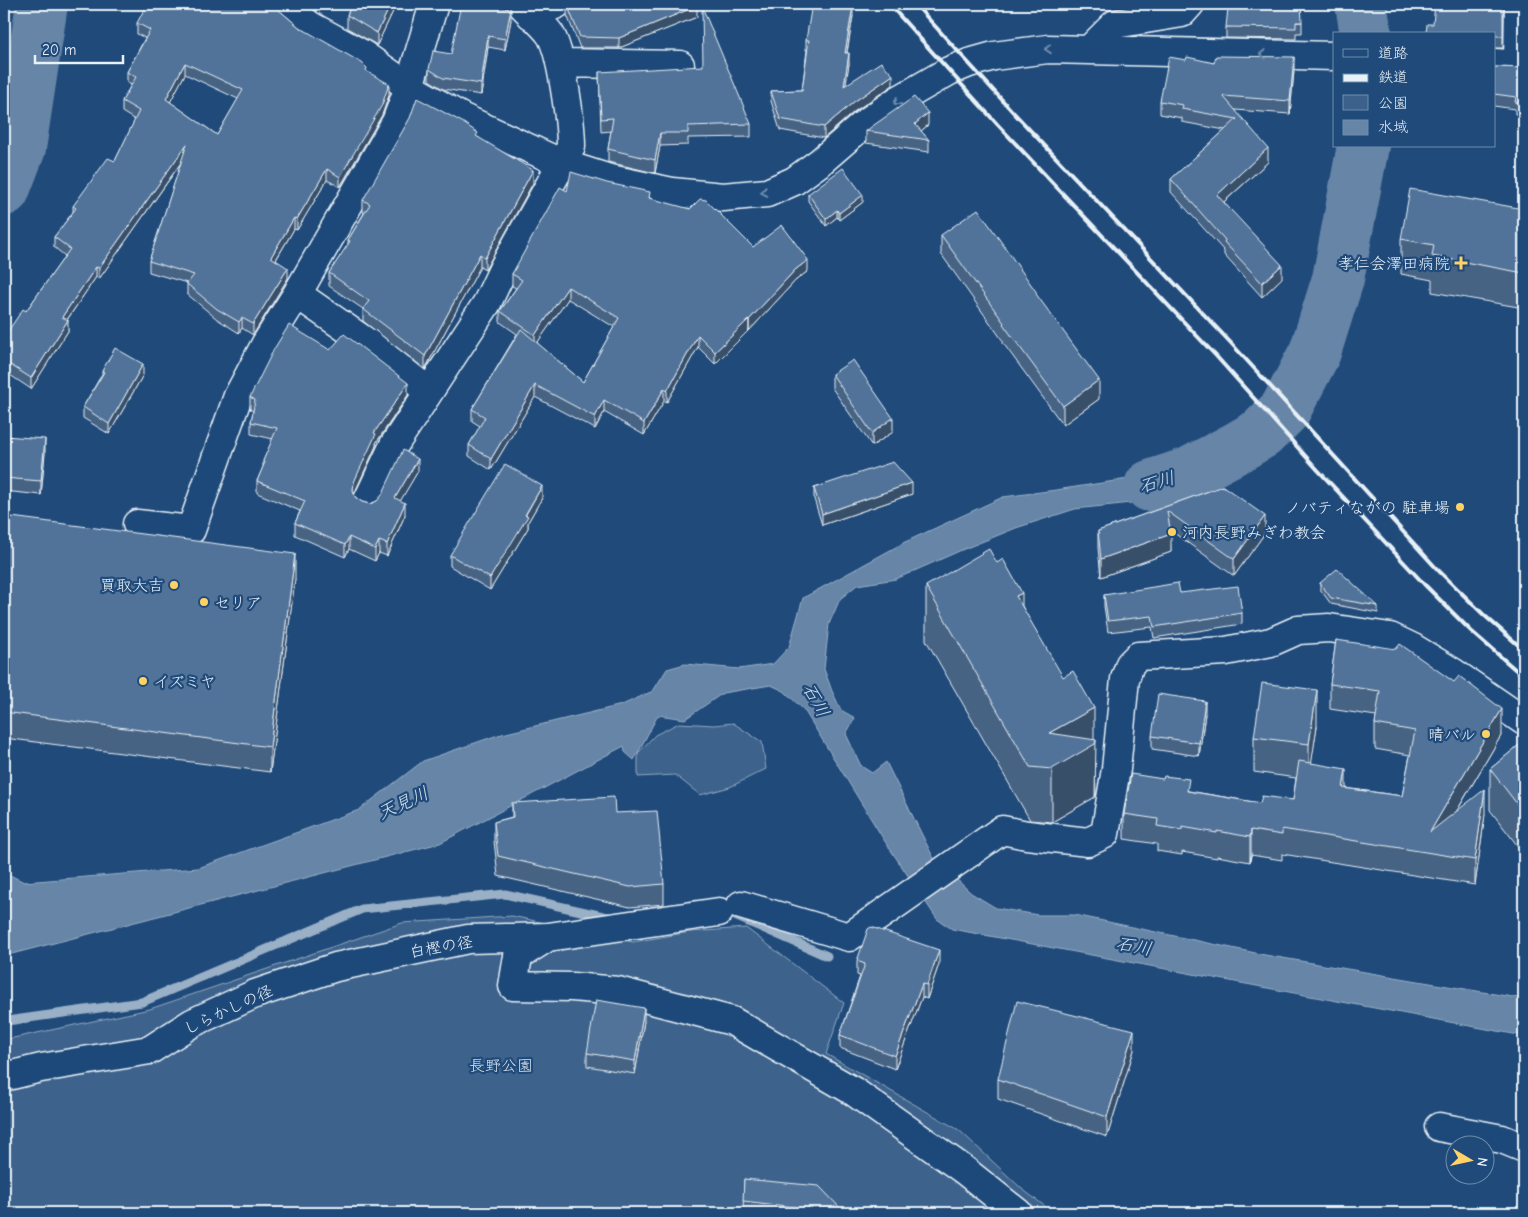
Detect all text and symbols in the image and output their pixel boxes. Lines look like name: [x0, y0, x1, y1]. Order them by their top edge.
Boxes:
scale bar: [35, 32, 122, 64]
legend: [1333, 32, 1496, 148]
text: 20 m: [42, 41, 76, 59]
one-way arrow: [1044, 44, 1052, 55]
text: 道路: [1378, 44, 1408, 62]
one-way arrow: [1259, 49, 1266, 59]
text: 鉄道: [1378, 68, 1408, 86]
text: 公園: [1378, 94, 1408, 112]
one-way arrow: [893, 95, 902, 105]
text: 水域: [1378, 118, 1408, 136]
one-way arrow: [759, 186, 768, 197]
place label: 孝仁会澤田病院: [1338, 255, 1450, 273]
marker: 孝仁会澤田病院: [1454, 256, 1468, 270]
water label: 石川: [1137, 467, 1177, 498]
place label: ノバティながの 駐車場: [1285, 499, 1450, 517]
marker: ノバティながの 駐車場: [1454, 501, 1466, 513]
place label: 河内長野みぎわ教会: [1182, 524, 1326, 542]
marker: 河内長野みぎわ教会: [1166, 526, 1178, 538]
place label: 買取大吉: [100, 577, 164, 595]
marker: 買取大吉: [168, 579, 180, 591]
place label: セリア: [214, 594, 262, 612]
marker: セリア: [198, 596, 210, 608]
place label: イズミヤ: [153, 673, 216, 691]
marker: イズミヤ: [137, 675, 149, 687]
water label: 石川: [798, 679, 833, 721]
place label: 晴バル: [1428, 726, 1476, 744]
marker: 晴バル: [1480, 728, 1492, 740]
water label: 天見川: [374, 783, 432, 824]
street label: 白樫の径: [408, 933, 474, 961]
water label: 石川: [1114, 933, 1153, 960]
street label: しらかしの径: [181, 981, 276, 1038]
park label: 長野公園: [469, 1057, 533, 1075]
north arrow: [1446, 1134, 1496, 1184]
text: N: [1473, 1156, 1491, 1168]

